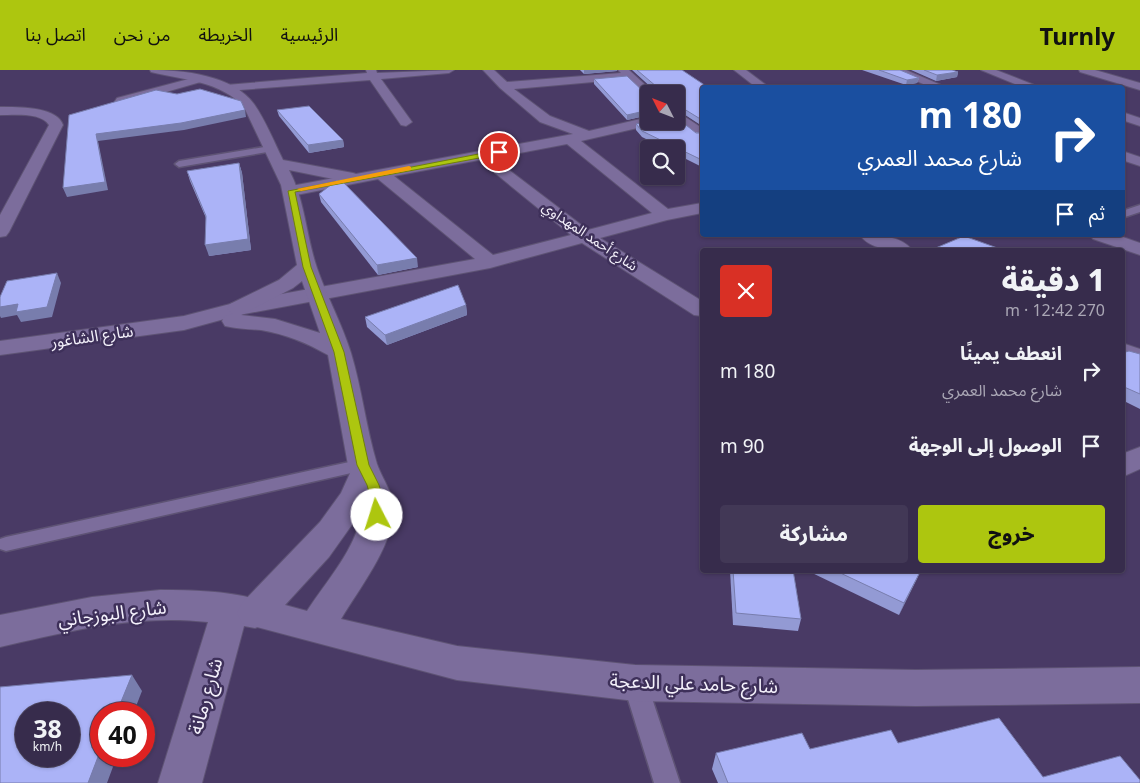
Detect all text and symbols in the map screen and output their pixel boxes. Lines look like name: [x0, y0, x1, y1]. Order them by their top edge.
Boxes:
text: Turnly: [1040, 19, 1115, 52]
text: اتصل بنا: [25, 22, 86, 46]
text: من نحن: [114, 22, 171, 46]
text: الخريطة: [199, 22, 252, 46]
text: الرئيسية: [280, 22, 338, 46]
north arrow: [640, 85, 685, 130]
map controls: [640, 85, 685, 185]
text: 180 m: [919, 91, 1022, 138]
icon: right: [1040, 105, 1105, 170]
pin: [478, 131, 520, 173]
icon: arrive: [485, 138, 513, 166]
button: search: [640, 140, 685, 185]
text: شارع محمد العمري: [857, 142, 1022, 172]
street label: شارع أحمد المهداوي: [537, 197, 642, 277]
icon: arrive: [1051, 200, 1079, 228]
text: ثم: [1089, 200, 1105, 226]
text: 1 دقيقة: [1002, 259, 1105, 300]
button: close: [720, 265, 772, 317]
text: 270 m · 12:42: [1005, 299, 1105, 321]
street label: شارع الشاغور: [48, 319, 135, 355]
text: انعطف يمينًا: [960, 340, 1062, 366]
icon: right: [1077, 357, 1105, 385]
text: 180 m: [720, 358, 775, 384]
text: شارع محمد العمري: [942, 379, 1062, 401]
text: الوصول إلى الوجهة: [909, 432, 1062, 458]
icon: arrive: [1077, 432, 1105, 460]
text: 90 m: [720, 433, 764, 459]
position arrow: [350, 488, 402, 540]
button: مشاركة: [720, 505, 908, 563]
button: خروج: [918, 505, 1105, 563]
street label: شارع البوزجاني: [56, 593, 168, 635]
street label: شارع رمانة: [182, 655, 229, 737]
street label: شارع حامد علي الدعجة: [609, 667, 779, 701]
speed limit sign: 40: [90, 702, 155, 767]
text: 38: [33, 711, 62, 745]
text: km/h: [33, 738, 62, 755]

